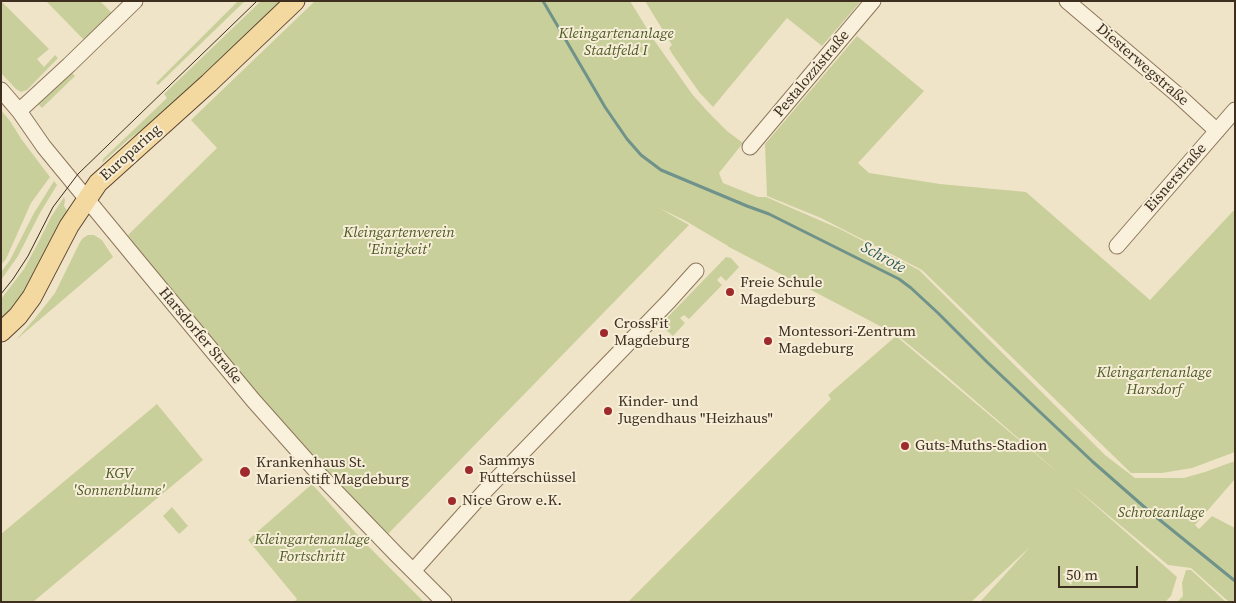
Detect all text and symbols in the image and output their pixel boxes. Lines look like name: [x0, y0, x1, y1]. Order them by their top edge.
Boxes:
street label: Diesterwegstraße: [1092, 20, 1192, 110]
park label: Kleingartenanlage Stadtfeld I: [558, 25, 674, 60]
street label: Pestalozzistraße: [770, 27, 854, 121]
street label: Europaring: [97, 121, 165, 185]
street label: Eisnerstraße: [1141, 140, 1211, 216]
park label: Kleingartenverein 'Einigkeit': [343, 224, 455, 259]
water label: Schrote: [857, 238, 909, 278]
place label: Freie Schule Magdeburg: [740, 274, 822, 309]
street label: Harsdorfer Straße: [154, 284, 246, 388]
marker: Freie Schule Magdeburg: [724, 286, 736, 298]
place label: CrossFit Magdeburg: [614, 315, 690, 350]
place label: Montessori-Zentrum Magdeburg: [778, 323, 916, 358]
marker: CrossFit Magdeburg: [598, 327, 610, 339]
marker: Montessori-Zentrum Magdeburg: [762, 335, 774, 347]
park label: Kleingartenanlage Harsdorf: [1096, 364, 1212, 399]
place label: Kinder- und Jugendhaus "Heizhaus": [618, 393, 773, 428]
marker: Kinder- und Jugendhaus "Heizhaus": [602, 405, 614, 417]
place label: Guts-Muths-Stadion: [915, 437, 1047, 455]
marker: Guts-Muths-Stadion: [899, 440, 911, 452]
place label: Sammys Futterschüssel: [479, 452, 576, 487]
place label: Krankenhaus St. Marienstift Magdeburg: [256, 454, 409, 489]
marker: Sammys Futterschüssel: [463, 464, 475, 476]
park label: KGV 'Sonnenblume': [73, 465, 165, 500]
marker: Krankenhaus St. Marienstift Magdeburg: [238, 465, 252, 479]
place label: Nice Grow e.K.: [462, 492, 562, 510]
marker: Nice Grow e.K.: [446, 495, 458, 507]
park label: Schroteanlage: [1118, 504, 1204, 522]
park label: Kleingartenanlage Fortschritt: [254, 531, 370, 566]
scale bar: [1061, 556, 1141, 588]
text: 50 m: [1066, 564, 1098, 585]

